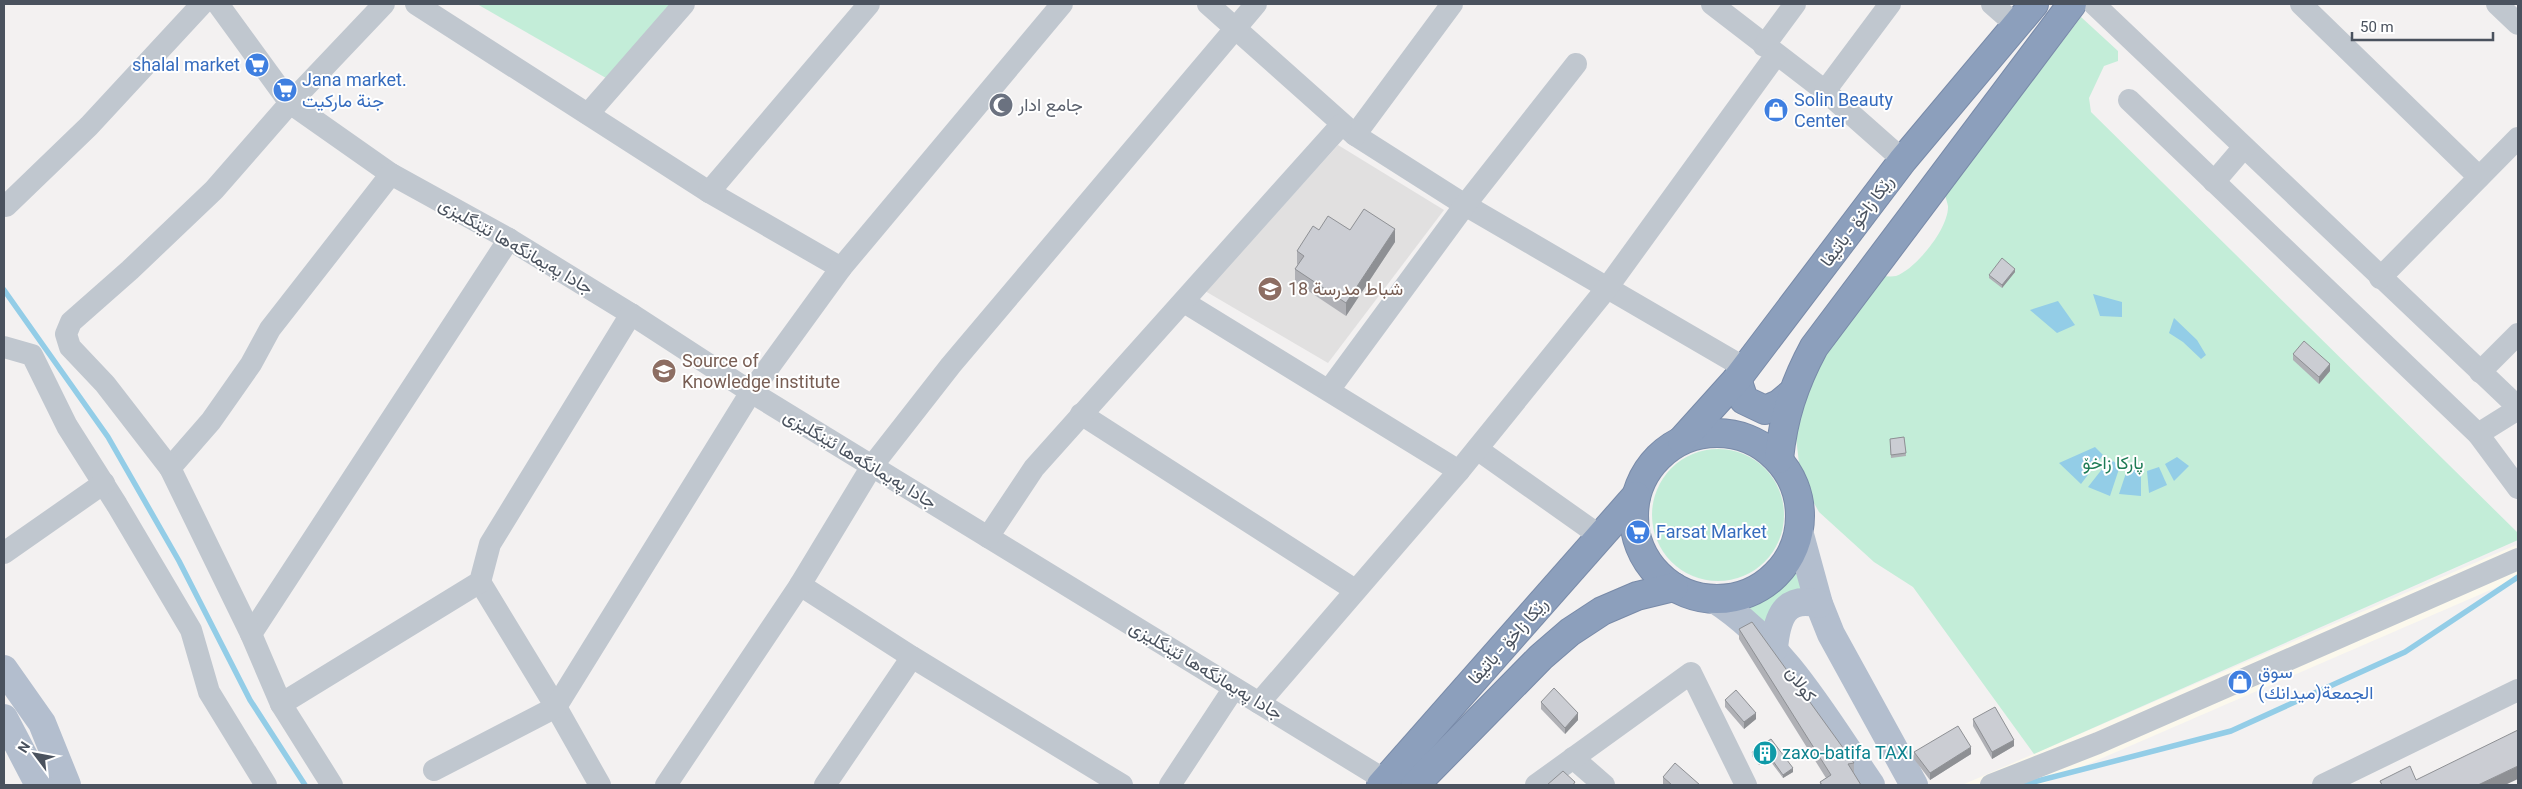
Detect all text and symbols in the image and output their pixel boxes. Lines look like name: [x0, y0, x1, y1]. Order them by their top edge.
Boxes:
scale bar: [2352, 10, 2493, 42]
text: 50 m: [2360, 18, 2394, 36]
supermarket icon: shalal market: [244, 52, 270, 78]
place label: shalal market: [132, 54, 240, 75]
place label: Jana market. جنة ماركيت: [302, 69, 407, 112]
supermarket icon: Jana market. جنة ماركيت: [272, 77, 298, 103]
place label: Solin Beauty Center: [1794, 89, 1893, 131]
mosque icon: جامع ادار: [988, 92, 1014, 118]
place label: جامع ادار: [1017, 94, 1083, 117]
shop icon: Solin Beauty Center: [1763, 97, 1789, 123]
street label: رێکا زاخۆ - باتیفا: [1815, 171, 1899, 271]
street label: جادا په‌يمانگه‌ها ئێنگليزى: [434, 193, 597, 300]
school or university icon: 18 شباط مدرسة: [1257, 276, 1283, 302]
place label: 18 شباط مدرسة: [1288, 278, 1403, 300]
place label: Source of Knowledge institute: [682, 350, 840, 392]
school or university icon: Source of Knowledge institute: [651, 358, 677, 384]
street label: جادا په‌يمانگه‌ها ئێنگليزى: [779, 405, 941, 514]
park label: پارکا زاخۆ: [2082, 452, 2144, 475]
supermarket icon: Farsat Market: [1625, 519, 1651, 545]
place label: Farsat Market: [1656, 521, 1767, 542]
street label: رێکا زاخۆ - باتیفا: [1463, 593, 1553, 689]
street label: جادا په‌يمانگه‌ها ئێنگليزى: [1125, 616, 1287, 725]
place label: سوق الجمعة(ميدانك): [2258, 661, 2373, 704]
street label: كولان: [1781, 662, 1821, 706]
shop icon: سوق الجمعة(ميدانك): [2227, 669, 2253, 695]
north arrow: [10, 729, 60, 779]
text: N: [15, 739, 33, 756]
building icon: zaxo-batifa TAXI: [1752, 740, 1778, 766]
place label: zaxo-batifa TAXI: [1782, 742, 1913, 763]

